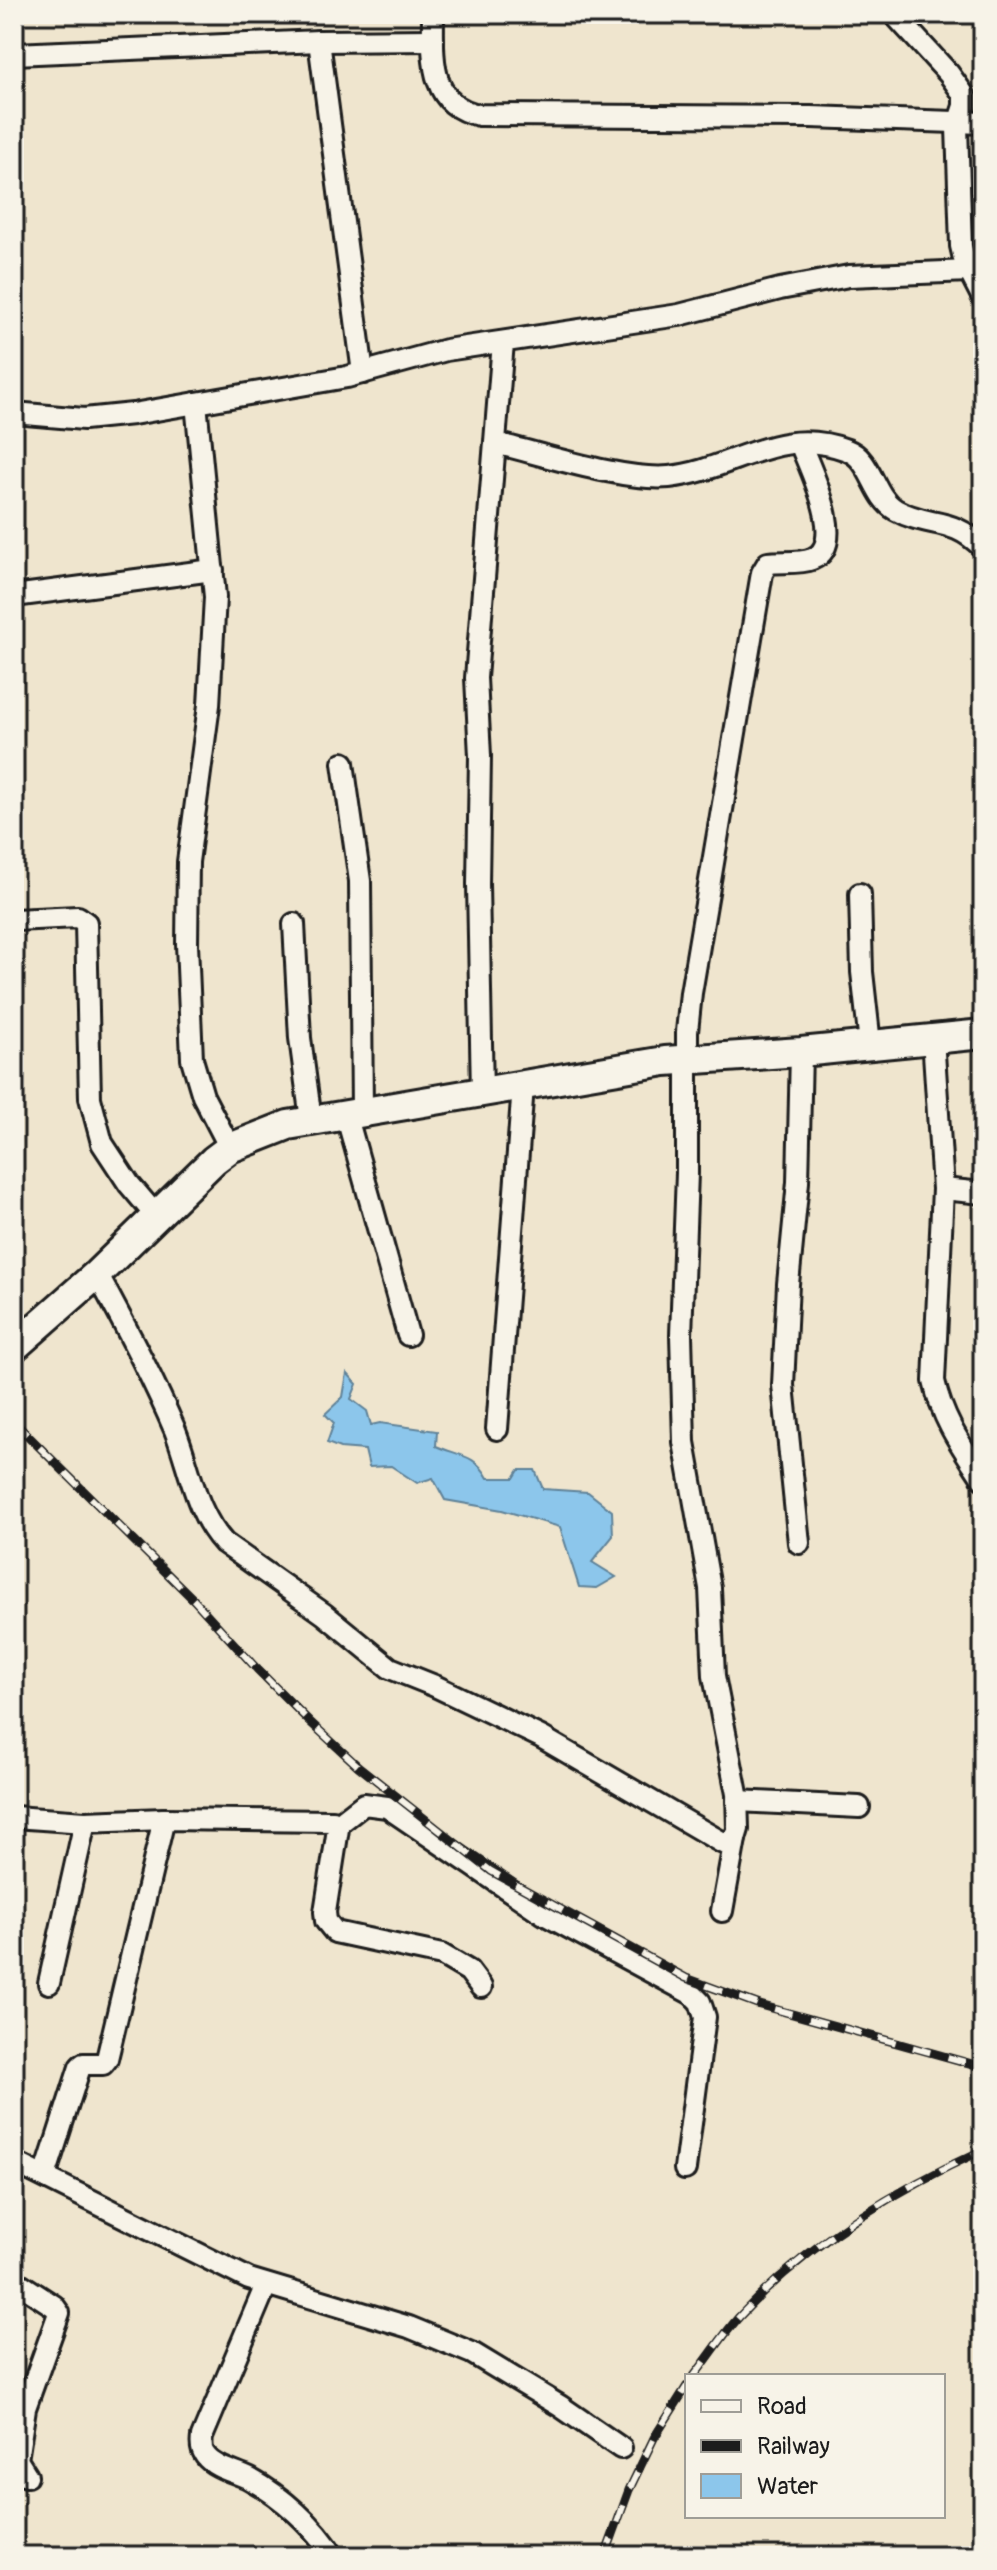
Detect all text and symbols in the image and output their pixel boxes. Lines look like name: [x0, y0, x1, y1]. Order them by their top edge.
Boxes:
legend: [685, 2374, 945, 2518]
text: Road: [757, 2392, 807, 2421]
text: Railway: [757, 2432, 830, 2461]
text: Water: [757, 2472, 818, 2501]

